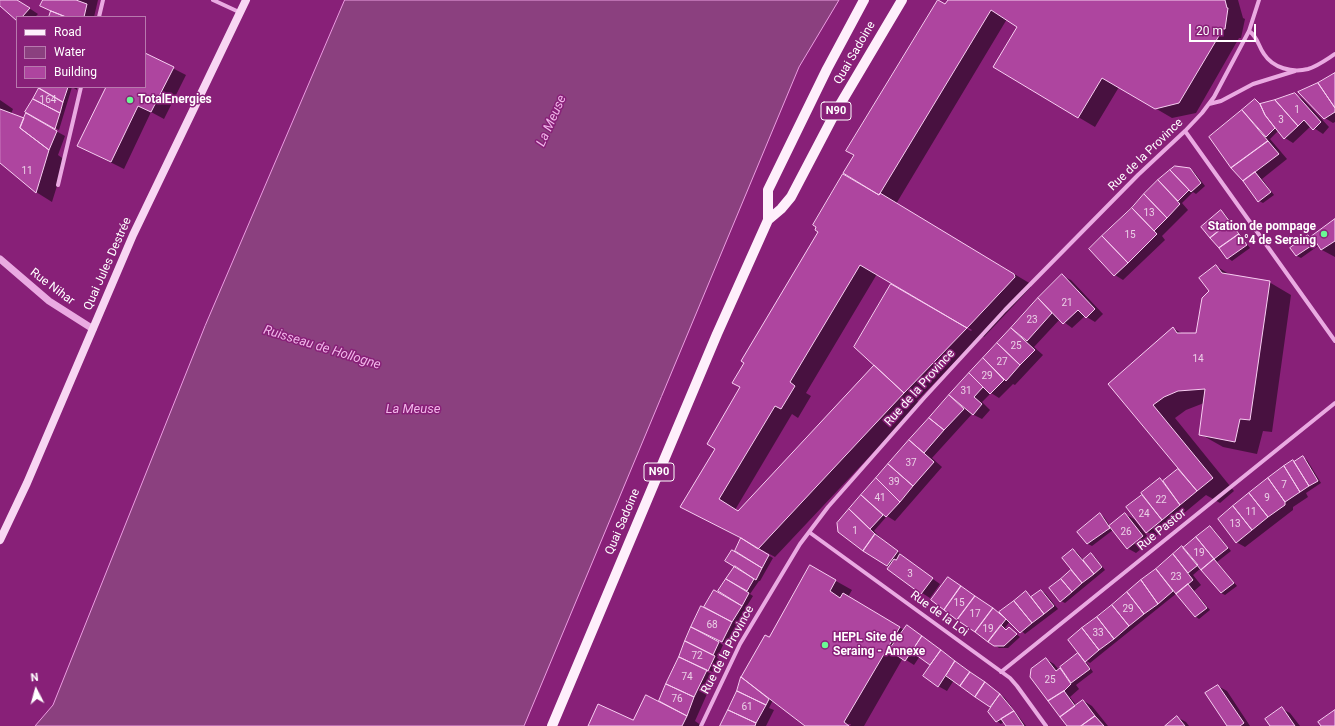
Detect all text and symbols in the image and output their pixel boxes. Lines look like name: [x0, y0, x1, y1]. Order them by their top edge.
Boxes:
legend: [16, 16, 146, 88]
scale bar: [1191, 16, 1258, 42]
street label: Quai Sadoine: [831, 19, 879, 87]
text: 20 m: [1196, 24, 1223, 38]
text: Road: [54, 25, 82, 39]
text: Water: [54, 45, 85, 59]
text: Building: [54, 65, 97, 79]
place label: TotalEnergies: [138, 93, 212, 107]
water label: La Meuse: [534, 93, 570, 149]
house number: 164: [40, 94, 56, 106]
marker: TotalEnergies: [125, 95, 135, 105]
road number: N90: [821, 102, 851, 120]
house number: 1: [1294, 104, 1300, 116]
house number: 3: [1278, 114, 1284, 126]
street label: Rue de la Province: [1106, 116, 1186, 194]
house number: 11: [21, 165, 33, 177]
house number: 13: [1143, 207, 1155, 219]
street label: Quai Jules Destrée: [81, 215, 135, 313]
place label: Station de pompage n°4 de Seraing: [1208, 220, 1316, 248]
house number: 15: [1124, 229, 1136, 241]
marker: Station de pompage n°4 de Seraing: [1319, 229, 1329, 239]
street label: Rue Nihar: [27, 266, 77, 308]
house number: 21: [1061, 297, 1073, 309]
house number: 23: [1026, 314, 1038, 326]
water label: Ruisseau de Hollogne: [262, 323, 382, 373]
house number: 25: [1010, 340, 1022, 352]
street label: Rue de la Province: [882, 347, 958, 429]
house number: 14: [1192, 353, 1204, 365]
house number: 27: [996, 356, 1008, 368]
house number: 29: [981, 370, 993, 382]
house number: 31: [960, 385, 972, 397]
water label: La Meuse: [386, 402, 440, 418]
house number: 37: [905, 457, 917, 469]
road number: N90: [644, 463, 674, 481]
house number: 39: [888, 476, 900, 488]
house number: 7: [1281, 479, 1287, 491]
street label: Quai Sadoine: [603, 487, 643, 557]
house number: 41: [874, 492, 886, 504]
house number: 9: [1264, 492, 1270, 504]
house number: 22: [1155, 494, 1167, 506]
street label: Rue Pastor: [1135, 506, 1189, 554]
house number: 11: [1245, 506, 1257, 518]
house number: 24: [1138, 508, 1150, 520]
house number: 13: [1229, 518, 1241, 530]
house number: 1: [852, 525, 858, 537]
house number: 26: [1120, 526, 1132, 538]
house number: 19: [1193, 547, 1205, 559]
house number: 3: [907, 568, 913, 580]
house number: 23: [1170, 571, 1182, 583]
street label: Rue de la Loi: [907, 588, 971, 640]
house number: 15: [953, 597, 965, 609]
street label: Rue de la Province: [699, 603, 757, 697]
house number: 29: [1122, 603, 1134, 615]
house number: 17: [969, 608, 981, 620]
house number: 68: [706, 619, 718, 631]
house number: 19: [982, 623, 994, 635]
house number: 33: [1092, 627, 1104, 639]
place label: HEPL Site de Seraing - Annexe: [833, 631, 925, 659]
marker: HEPL Site de Seraing - Annexe: [820, 640, 830, 650]
house number: 72: [691, 650, 703, 662]
north arrow: [16, 670, 56, 710]
text: N: [30, 671, 39, 684]
house number: 74: [681, 671, 693, 683]
house number: 25: [1044, 674, 1056, 686]
house number: 76: [671, 693, 683, 705]
house number: 61: [741, 701, 753, 713]

